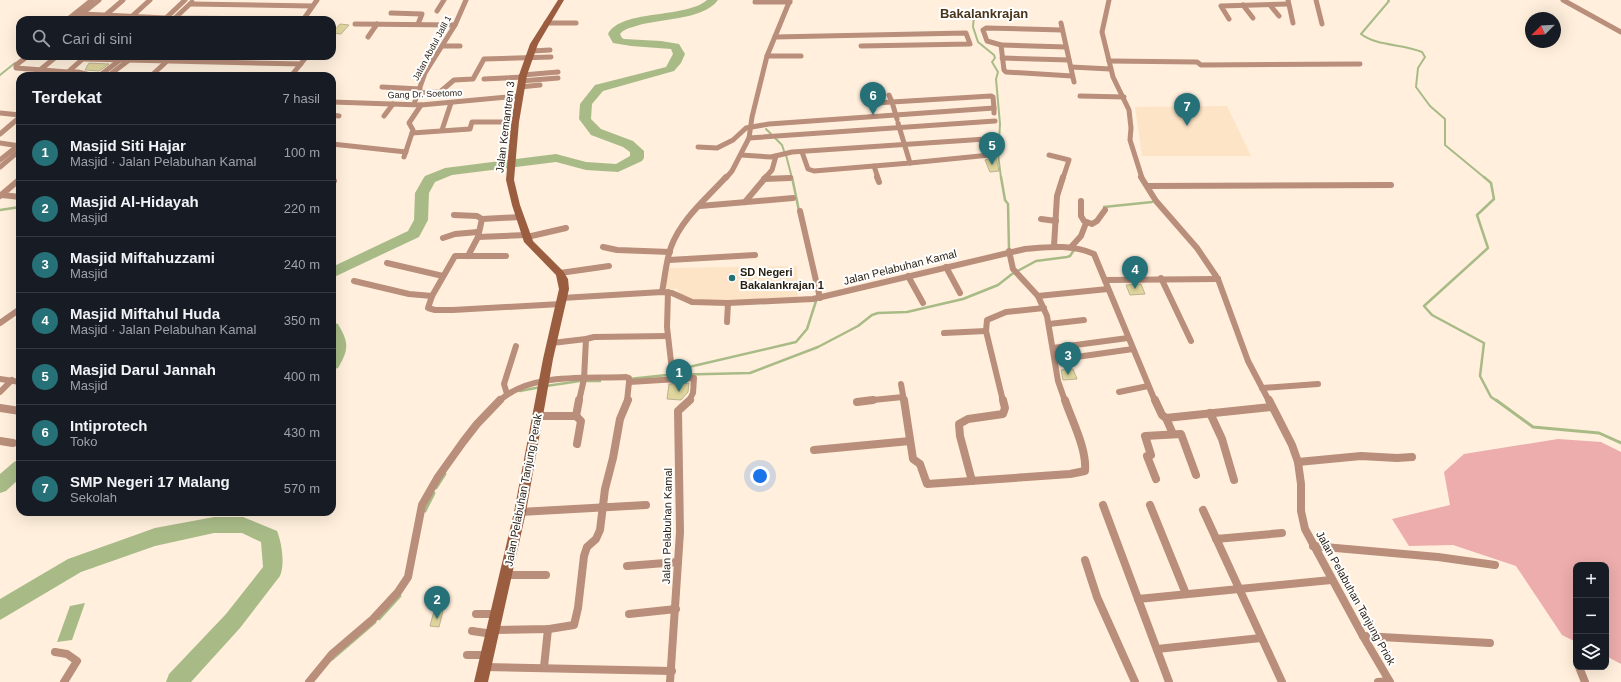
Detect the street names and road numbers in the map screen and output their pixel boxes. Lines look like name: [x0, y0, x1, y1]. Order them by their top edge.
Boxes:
street label: Jalan Abdul Jalil 1: [411, 14, 453, 82]
street label: Jalan Kemantren 3: [493, 80, 517, 174]
street label: Gang Dr. Soetomo: [388, 88, 462, 100]
street label: Jalan Pelabuhan Kamal: [842, 247, 958, 287]
street label: Jalan Pelabuhan Tanjung Perak: [502, 412, 544, 567]
street label: Jalan Pelabuhan Kamal: [660, 468, 674, 584]
street label: Jalan Pelabuhan Tanjung Priok: [1314, 529, 1398, 668]

